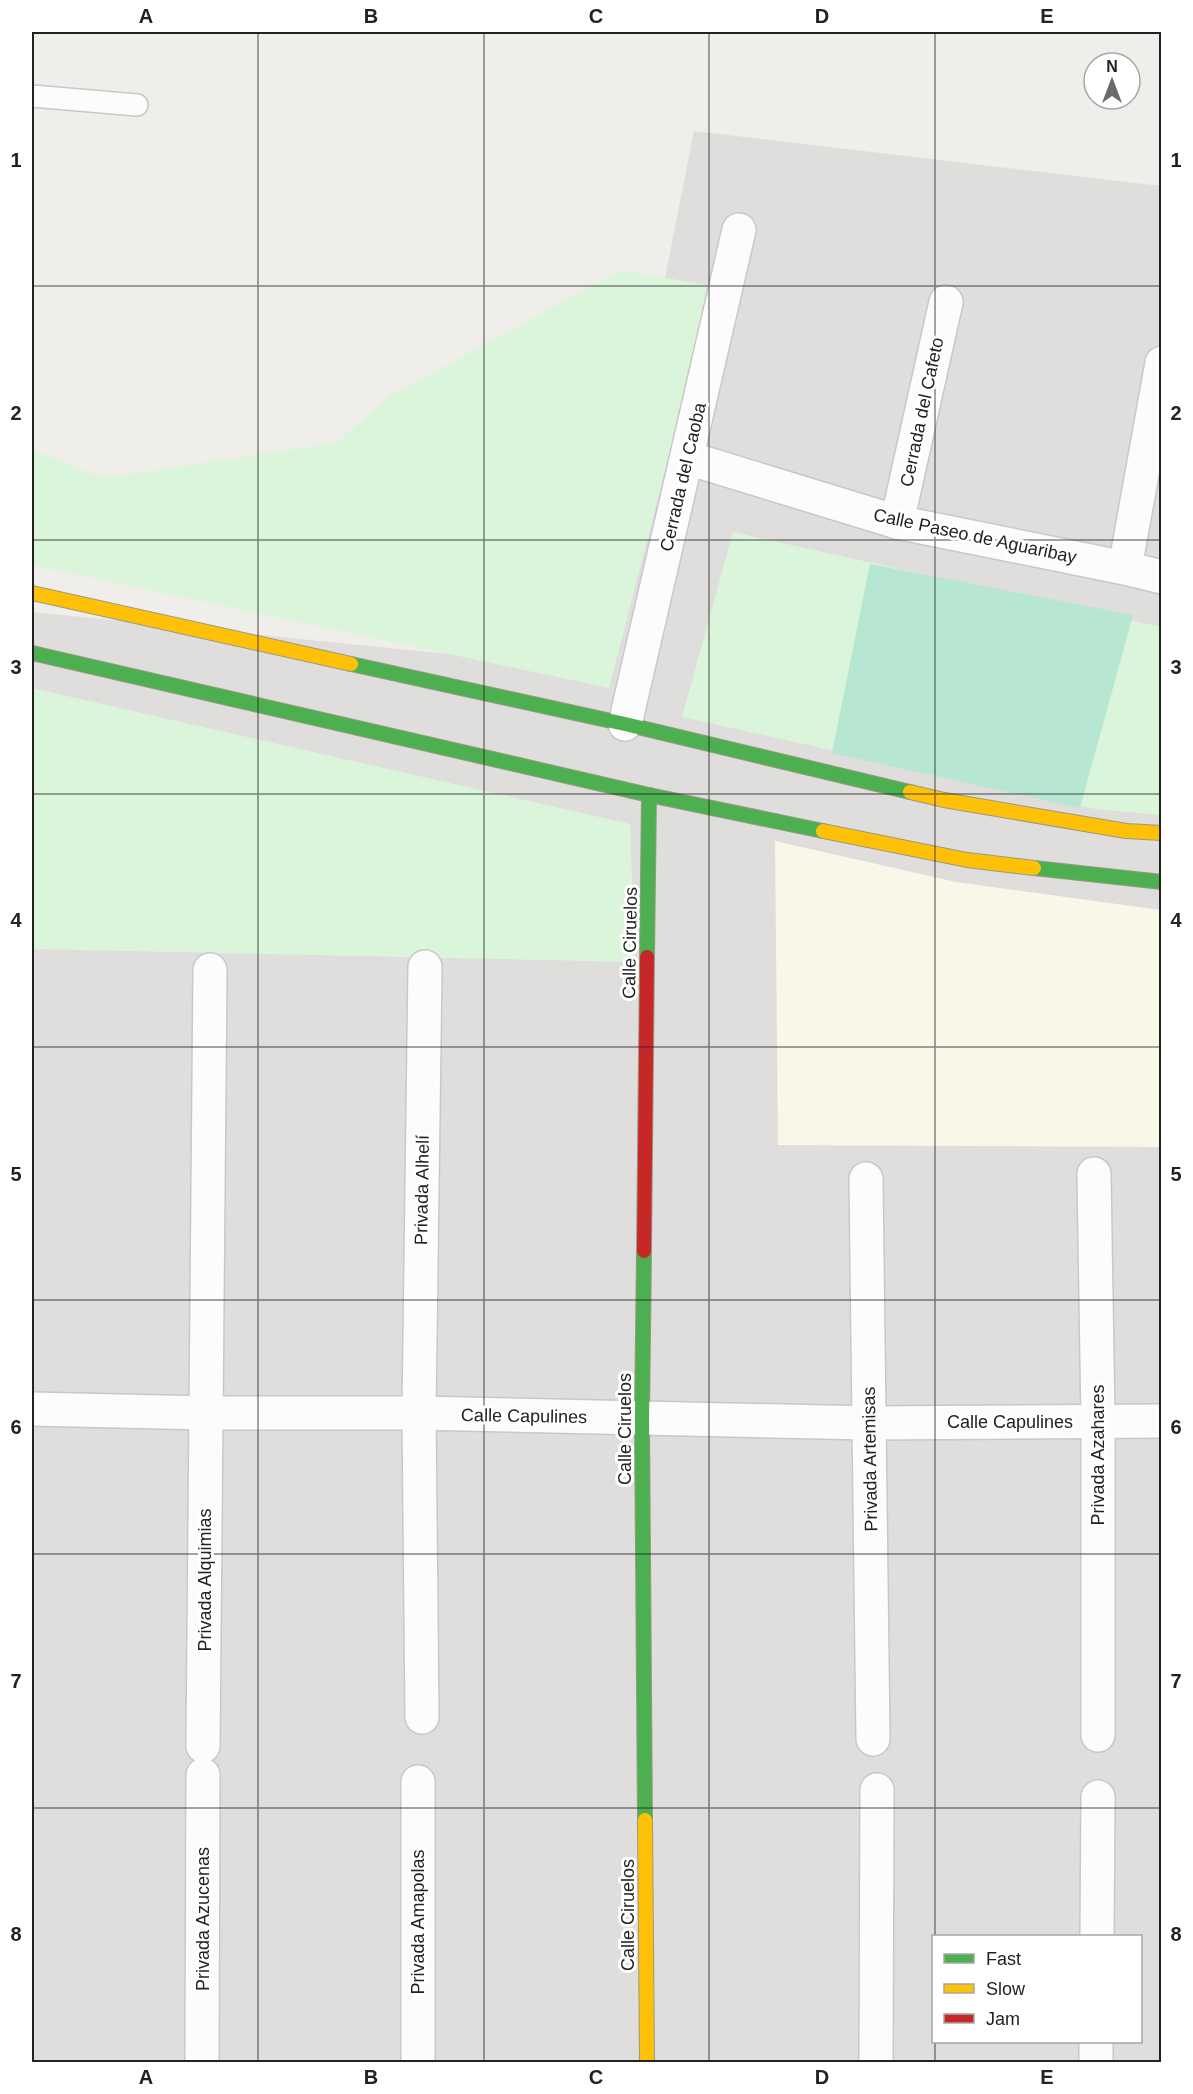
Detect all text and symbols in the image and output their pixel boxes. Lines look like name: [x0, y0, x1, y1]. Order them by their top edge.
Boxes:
text: A: [139, 5, 153, 27]
text: B: [364, 5, 378, 27]
text: C: [589, 5, 603, 27]
text: D: [815, 5, 829, 27]
text: E: [1040, 5, 1054, 27]
north arrow: [1082, 51, 1142, 111]
text: N: [1106, 58, 1118, 75]
text: 1: [10, 149, 22, 171]
text: 1: [1170, 149, 1182, 171]
street label: Cerrada del Cafeto: [896, 336, 948, 488]
street label: Cerrada del Caoba: [656, 400, 710, 553]
text: 2: [10, 402, 22, 424]
text: 2: [1170, 402, 1182, 424]
street label: Calle Paseo de Aguaribay: [872, 505, 1078, 567]
text: 3: [10, 656, 22, 678]
text: 3: [1170, 656, 1182, 678]
street label: Calle Ciruelos: [619, 887, 641, 999]
text: 4: [10, 909, 22, 931]
text: 4: [1170, 909, 1182, 931]
street label: Privada Alhelí: [411, 1135, 433, 1245]
text: 5: [10, 1163, 22, 1185]
text: 5: [1170, 1163, 1182, 1185]
street label: Calle Ciruelos: [615, 1373, 635, 1485]
street label: Privada Azahares: [1088, 1384, 1108, 1526]
street label: Privada Artemisas: [859, 1386, 881, 1532]
street label: Calle Capulines: [461, 1405, 587, 1427]
street label: Calle Capulines: [947, 1412, 1073, 1432]
text: 6: [10, 1416, 22, 1438]
text: 6: [1170, 1416, 1182, 1438]
street label: Privada Alquimias: [195, 1508, 215, 1652]
text: 7: [10, 1670, 22, 1692]
text: 7: [1170, 1670, 1182, 1692]
street label: Privada Azucenas: [193, 1847, 213, 1991]
street label: Privada Amapolas: [408, 1849, 428, 1995]
street label: Calle Ciruelos: [618, 1859, 638, 1971]
text: 8: [10, 1923, 22, 1945]
text: 8: [1170, 1923, 1182, 1945]
legend: [932, 1935, 1142, 2043]
text: Fast: [986, 1949, 1021, 1969]
text: Slow: [986, 1979, 1026, 1999]
text: Jam: [986, 2009, 1020, 2029]
text: A: [139, 2066, 153, 2088]
text: B: [364, 2066, 378, 2088]
text: C: [589, 2066, 603, 2088]
text: D: [815, 2066, 829, 2088]
text: E: [1040, 2066, 1054, 2088]

